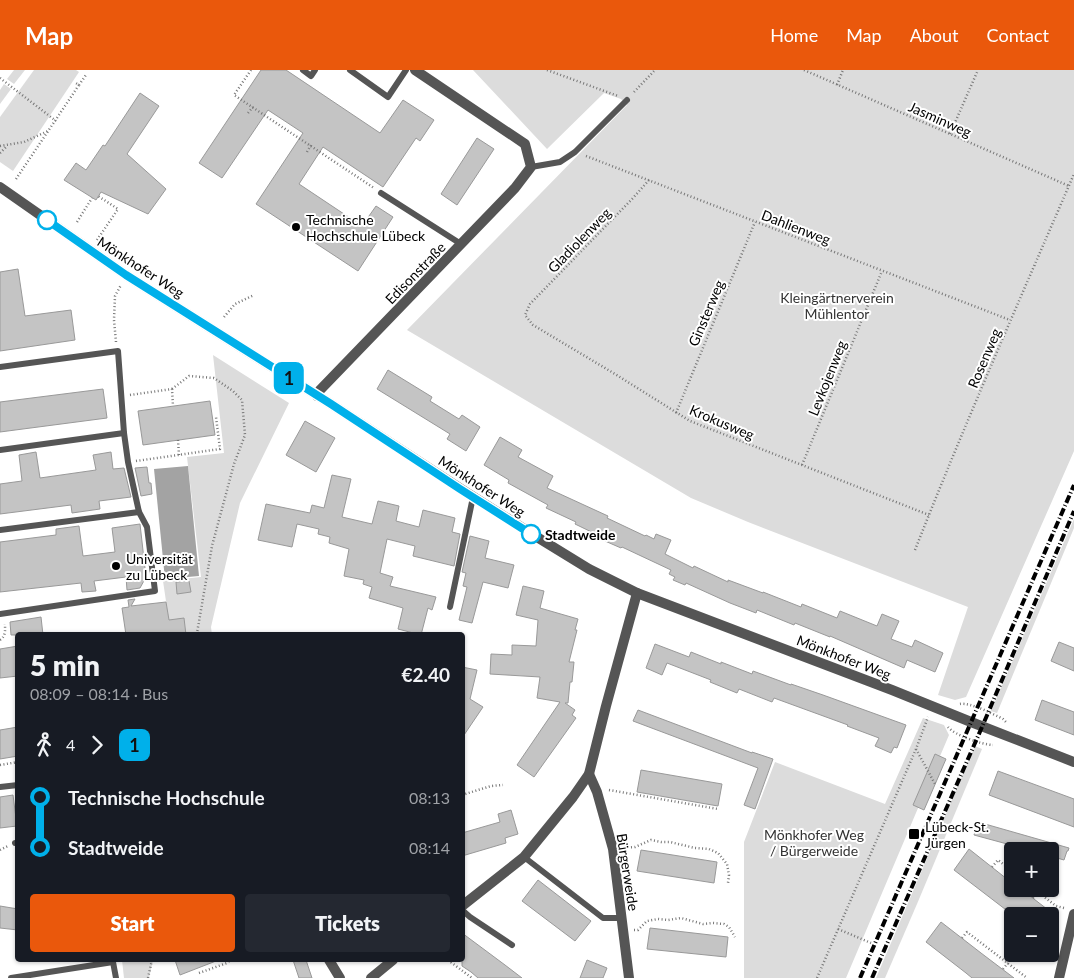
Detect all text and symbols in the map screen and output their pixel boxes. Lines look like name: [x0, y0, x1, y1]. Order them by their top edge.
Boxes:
text: Map: [25, 21, 73, 50]
text: Home: [770, 24, 818, 46]
text: Map: [846, 24, 882, 46]
text: About: [910, 24, 959, 46]
text: Contact: [987, 24, 1049, 46]
street label: Jasminweg: [906, 98, 974, 140]
street label: Gladiolenweg: [544, 204, 614, 276]
street label: Dahlienweg: [759, 206, 833, 248]
unlabelled marker: [37, 210, 57, 230]
place label: Technische Hochschule Lübeck: [306, 211, 426, 244]
marker: Technische Hochschule Lübeck: [290, 221, 302, 233]
street label: Mönkhofer Weg: [94, 233, 188, 301]
street label: Edisonstraße: [381, 239, 449, 307]
street label: Ginsterweg: [684, 277, 728, 349]
park label: Kleingärtnerverein Mühlentor: [780, 289, 894, 322]
street label: Rosenweg: [964, 326, 1004, 390]
street label: Levkojenweg: [804, 338, 850, 418]
line badge: 1: [273, 362, 305, 394]
text: 1: [284, 367, 294, 389]
street label: Krokusweg: [687, 401, 757, 443]
street label: Mönkhofer Weg: [435, 452, 529, 520]
marker: Stadtweide: [521, 524, 541, 544]
place label: Stadtweide: [545, 526, 616, 543]
place label: Universität zu Lübeck: [126, 550, 193, 583]
marker: Universität zu Lübeck: [110, 560, 122, 572]
street label: Mönkhofer Weg: [794, 631, 894, 683]
text: 5 min: [30, 648, 100, 682]
text: €2.40: [401, 663, 450, 686]
text: 08:09 – 08:14 · Bus: [30, 684, 168, 703]
icon: walk: [30, 731, 58, 759]
icon: forward: [83, 731, 111, 759]
text: 1: [129, 734, 140, 756]
text: 4: [66, 735, 75, 754]
text: Technische Hochschule: [68, 786, 265, 809]
text: 08:13: [409, 788, 450, 807]
place label: Lübeck-St. Jürgen: [925, 818, 989, 851]
park label: Mönkhofer Weg / Bürgerweide: [764, 826, 864, 859]
marker: Lübeck-St. Jürgen: [907, 827, 921, 841]
street label: Bürgerweide: [613, 832, 643, 912]
text: Stadtweide: [68, 836, 164, 859]
text: 08:14: [409, 838, 450, 857]
map controls: [1004, 842, 1059, 962]
button: +: [1004, 842, 1059, 897]
button: Start: [30, 894, 235, 952]
button: Tickets: [245, 894, 450, 952]
button: −: [1004, 907, 1059, 962]

